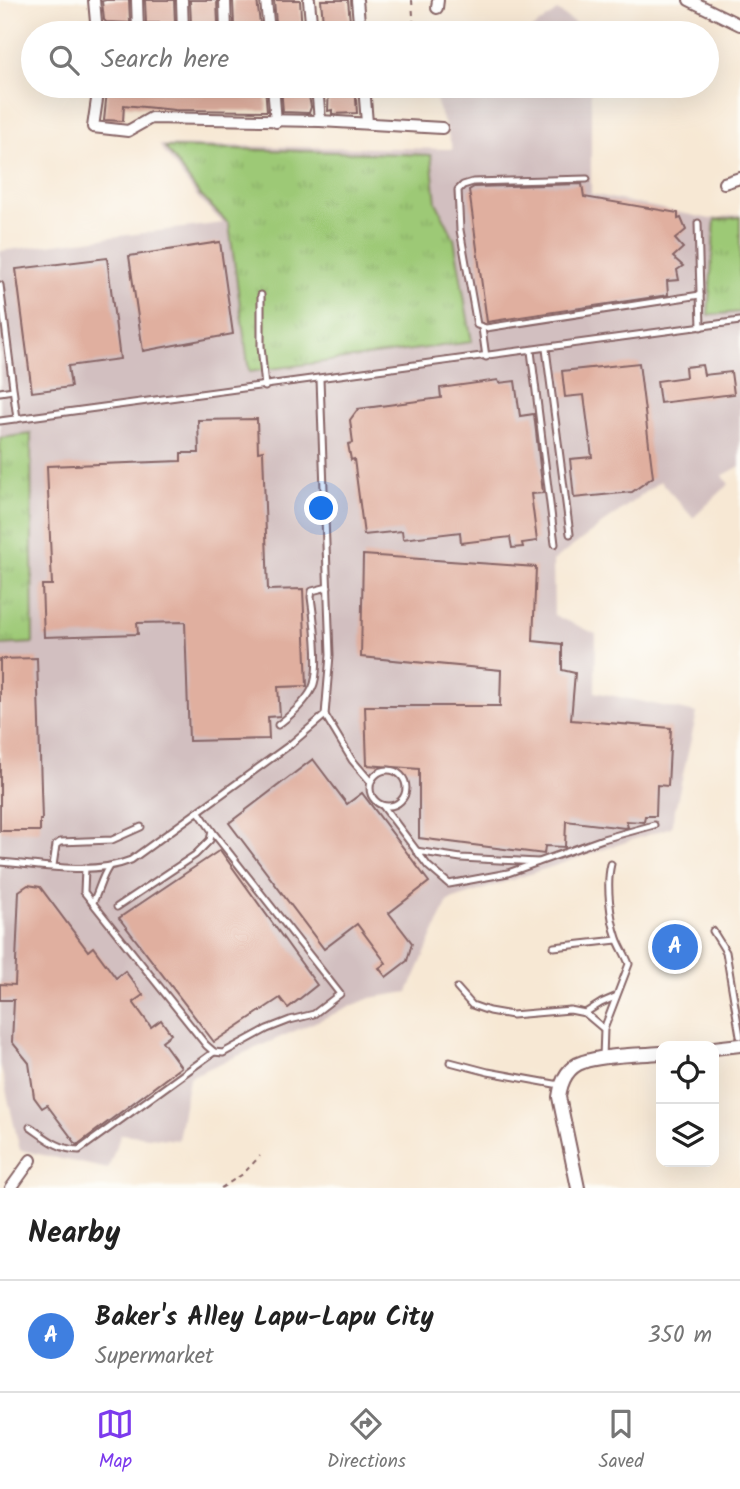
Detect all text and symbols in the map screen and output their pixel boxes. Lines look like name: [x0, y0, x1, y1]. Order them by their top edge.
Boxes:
search box: [21, 21, 719, 98]
text: Search here: [101, 39, 229, 81]
icon: search: [45, 41, 83, 79]
your location: [304, 491, 338, 525]
pin: A: [652, 921, 698, 973]
map controls: [656, 1041, 719, 1167]
button: locate: [656, 1041, 719, 1104]
button: layers: [656, 1104, 719, 1167]
text: Nearby: [28, 1210, 120, 1258]
text: Baker's Alley Lapu-Lapu City: [95, 1297, 434, 1339]
text: A: [44, 1318, 58, 1354]
text: 350 m: [647, 1318, 712, 1354]
text: Supermarket: [95, 1339, 214, 1375]
tab: Map: [96, 1405, 134, 1477]
tab: Directions: [327, 1405, 406, 1477]
tab: Saved: [599, 1405, 644, 1477]

